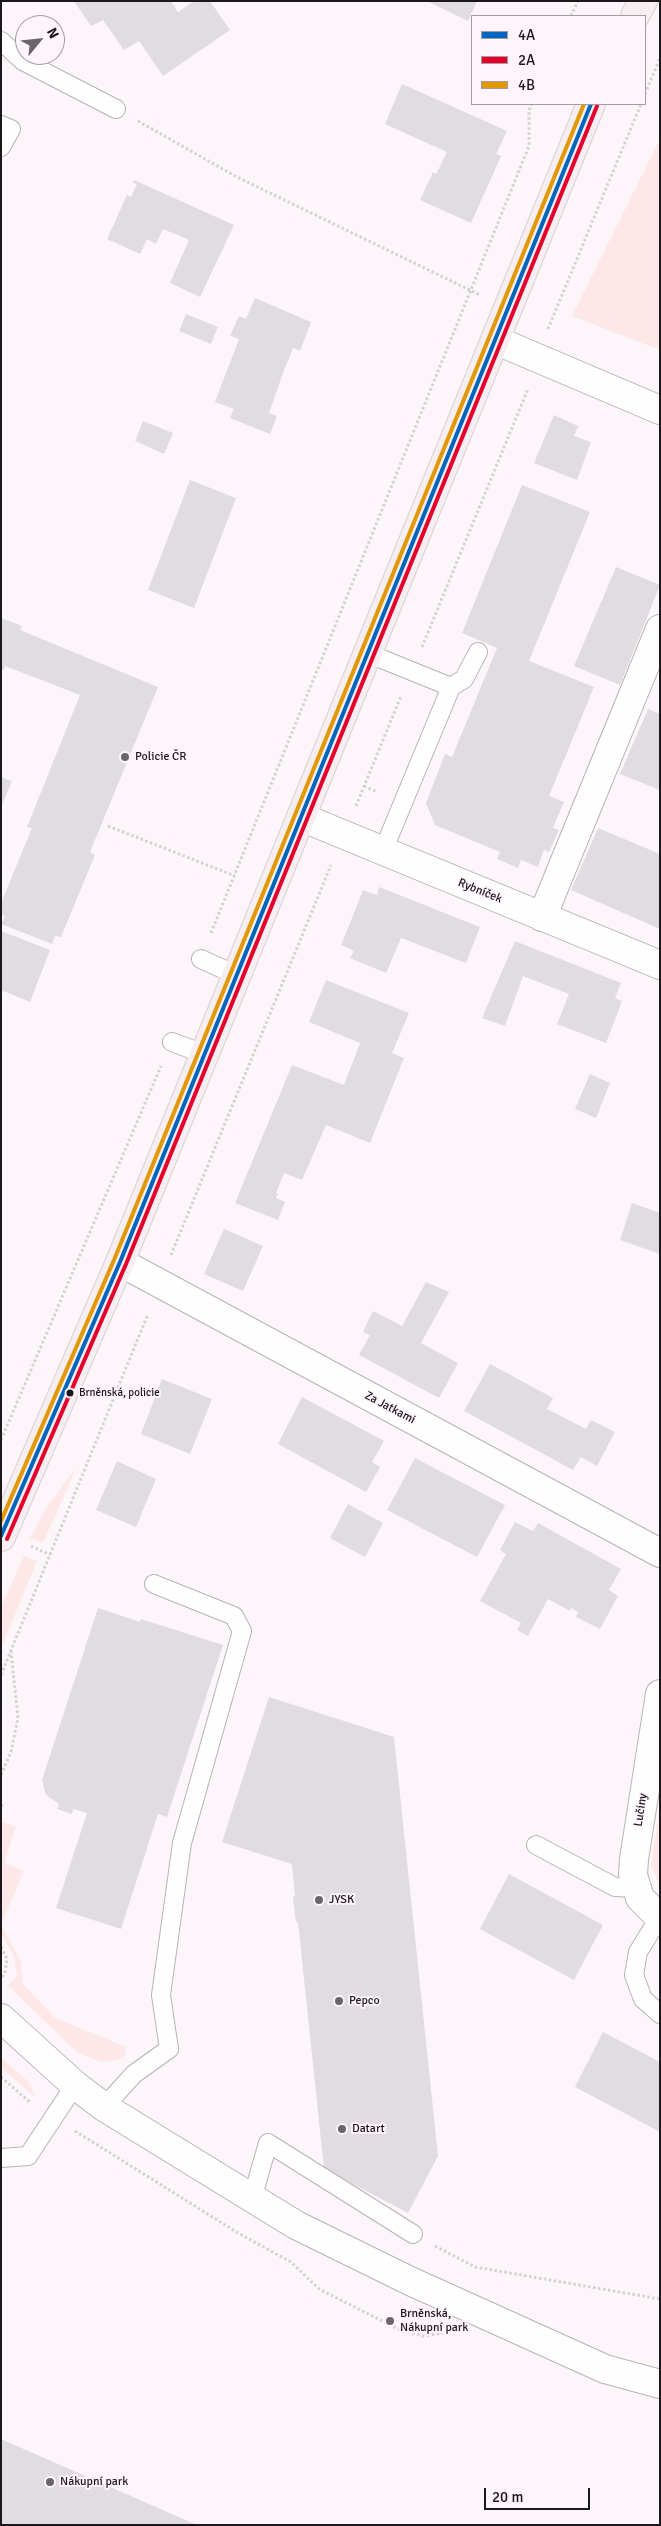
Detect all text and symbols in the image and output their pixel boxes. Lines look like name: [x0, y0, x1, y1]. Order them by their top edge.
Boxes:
north arrow: [15, 15, 65, 65]
legend: [471, 15, 646, 105]
text: N: [43, 25, 63, 41]
text: 4A: [518, 26, 535, 44]
text: 2A: [518, 51, 535, 69]
text: 4B: [518, 76, 535, 94]
place label: Policie ČR: [135, 750, 187, 764]
marker: Policie ČR: [119, 751, 131, 763]
street label: Rybníček: [456, 876, 504, 906]
place label: Brněnská, policie: [79, 1386, 160, 1400]
marker: Brněnská, policie: [65, 1388, 75, 1398]
street label: Za Jatkami: [362, 1389, 418, 1427]
street label: Lučiny: [631, 1792, 651, 1828]
place label: JYSK: [329, 1893, 354, 1907]
marker: JYSK: [313, 1894, 325, 1906]
place label: Pepco: [349, 1994, 380, 2008]
marker: Pepco: [333, 1995, 345, 2007]
place label: Datart: [352, 2122, 385, 2136]
marker: Datart: [336, 2123, 348, 2135]
place label: Brněnská, Nákupní park: [400, 2307, 468, 2335]
marker: Brněnská, Nákupní park: [384, 2315, 396, 2327]
place label: Nákupní park: [60, 2475, 128, 2489]
marker: Nákupní park: [44, 2476, 56, 2488]
scale bar: [486, 2478, 592, 2510]
text: 20 m: [492, 2488, 523, 2506]

